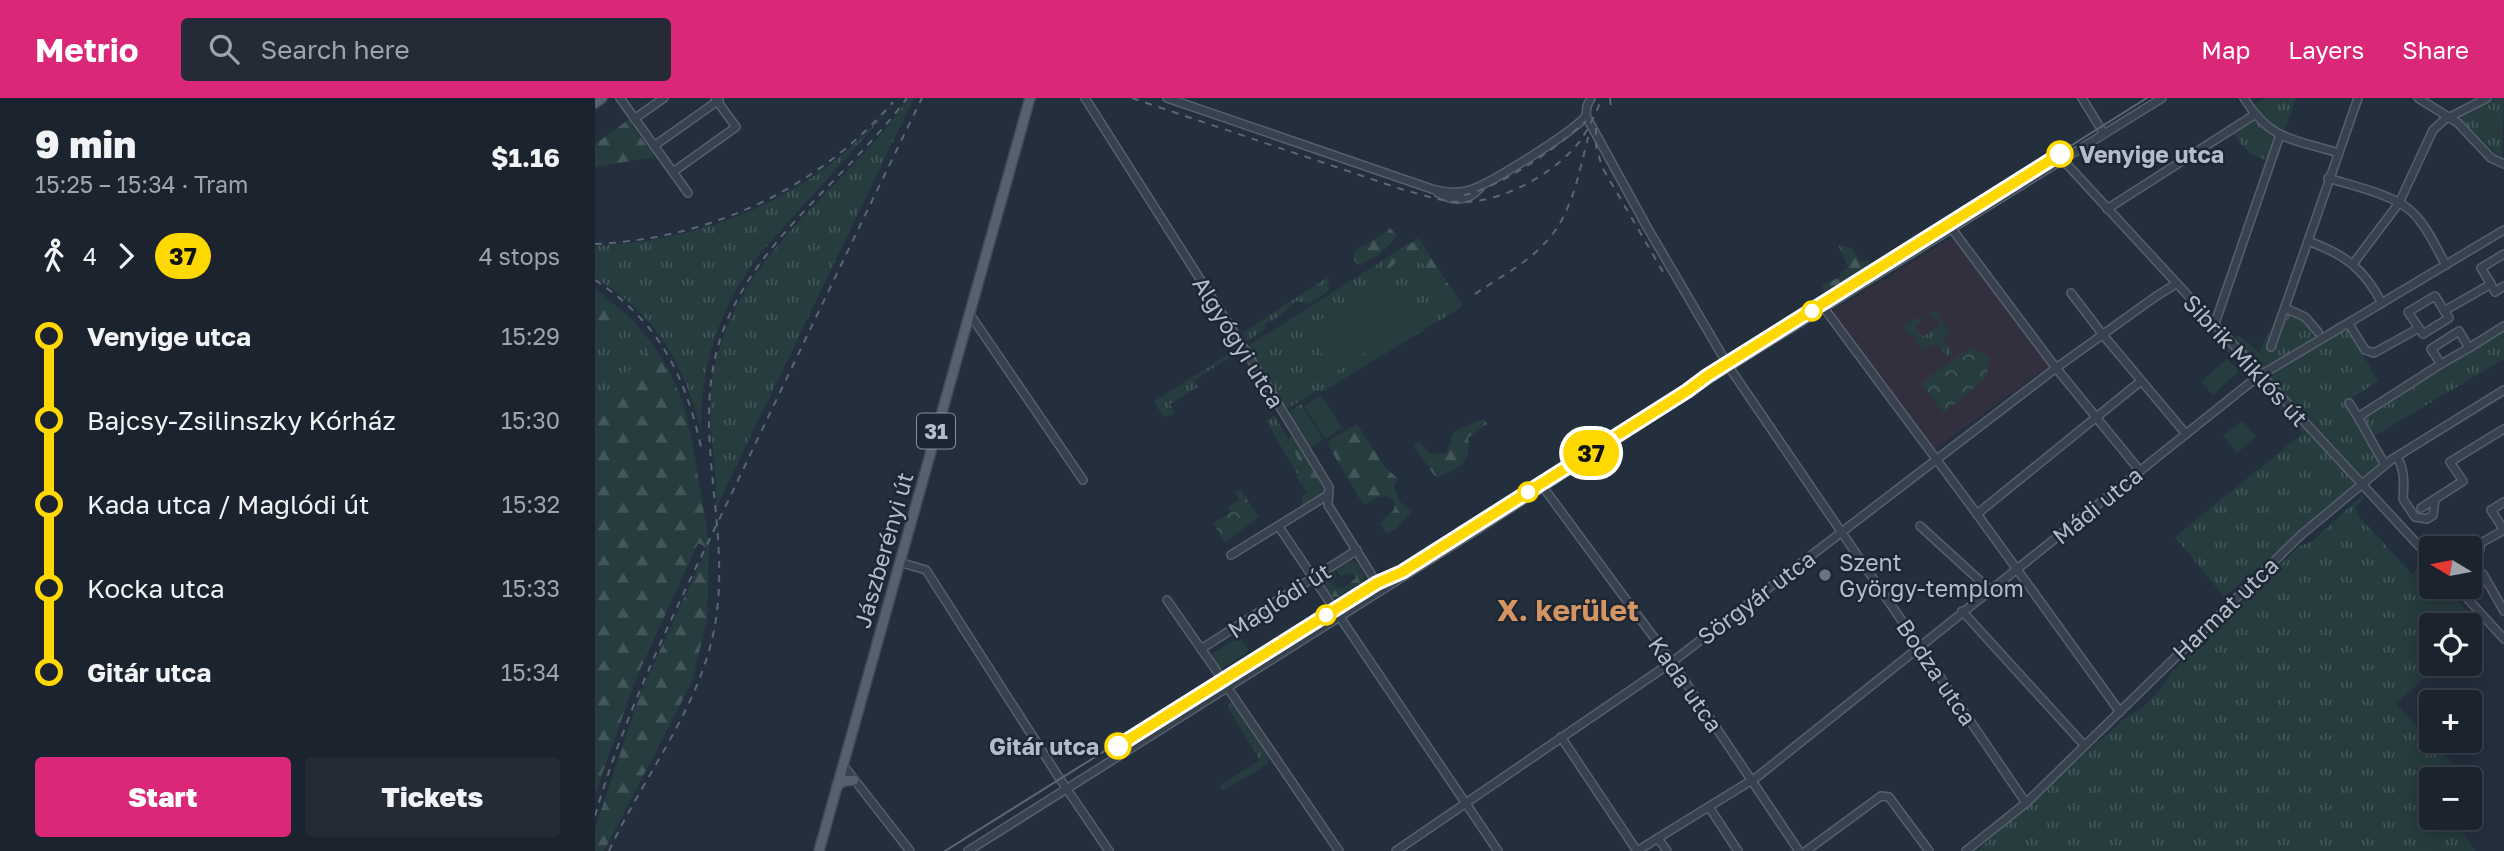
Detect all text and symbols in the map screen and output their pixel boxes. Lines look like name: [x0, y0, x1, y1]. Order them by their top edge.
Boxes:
search box: [181, 18, 671, 81]
text: Metrio: [35, 30, 139, 69]
icon: search: [205, 30, 243, 68]
text: Search here: [261, 34, 410, 65]
text: Map: [2201, 35, 2250, 64]
text: Layers: [2288, 35, 2364, 64]
text: Share: [2402, 35, 2469, 64]
text: 9 min: [35, 121, 136, 166]
place label: Venyige utca: [2079, 140, 2224, 168]
marker: Venyige utca: [2047, 141, 2073, 167]
text: $1.16: [491, 142, 560, 173]
text: 15:25 – 15:34 · Tram: [35, 170, 248, 198]
icon: walk: [35, 237, 73, 275]
icon: forward: [107, 237, 145, 275]
text: 37: [169, 241, 197, 270]
text: 4: [83, 242, 97, 270]
text: 4 stops: [479, 242, 560, 270]
street label: Algyógyi utca: [1187, 271, 1291, 413]
street label: Sibrik Miklós út: [2178, 288, 2314, 432]
unlabelled marker: [1802, 301, 1822, 321]
text: Venyige utca: [87, 321, 251, 352]
text: 15:29: [501, 322, 560, 350]
text: Bajcsy-Zsilinszky Kórház: [87, 405, 396, 436]
text: 15:30: [501, 406, 560, 434]
road number: 31: [917, 414, 955, 448]
line badge: 37: [1559, 430, 1623, 476]
text: 37: [1577, 438, 1605, 467]
street label: Mádi utca: [2046, 460, 2148, 550]
street label: Jászberényi út: [847, 469, 919, 631]
unlabelled marker: [1518, 482, 1538, 502]
text: Kada utca / Maglódi út: [87, 489, 369, 520]
text: 15:32: [502, 490, 560, 518]
north arrow: [2419, 536, 2481, 598]
map controls: [2419, 536, 2482, 830]
street label: Sörgyár utca: [1692, 544, 1820, 650]
place label: Szent György-templom: [1839, 548, 2024, 602]
street label: Harmat utca: [2166, 551, 2284, 665]
street label: Maglódi út: [1222, 556, 1336, 644]
marker: Szent György-templom: [1817, 567, 1833, 583]
text: Kocka utca: [87, 573, 225, 604]
text: 15:33: [502, 574, 560, 602]
district label: X. kerület: [1497, 592, 1639, 628]
unlabelled marker: [1316, 605, 1336, 625]
street label: Bodza utca: [1891, 613, 1983, 731]
button: locate: [2419, 613, 2482, 676]
street label: Kada utca: [1643, 631, 1729, 737]
text: Gitár utca: [87, 657, 211, 688]
text: 15:34: [501, 658, 560, 686]
button: +: [2419, 690, 2482, 753]
place label: Gitár utca: [989, 732, 1099, 760]
marker: Gitár utca: [1105, 733, 1131, 759]
button: Start: [35, 757, 291, 837]
button: Tickets: [305, 757, 560, 837]
button: −: [2419, 767, 2482, 830]

